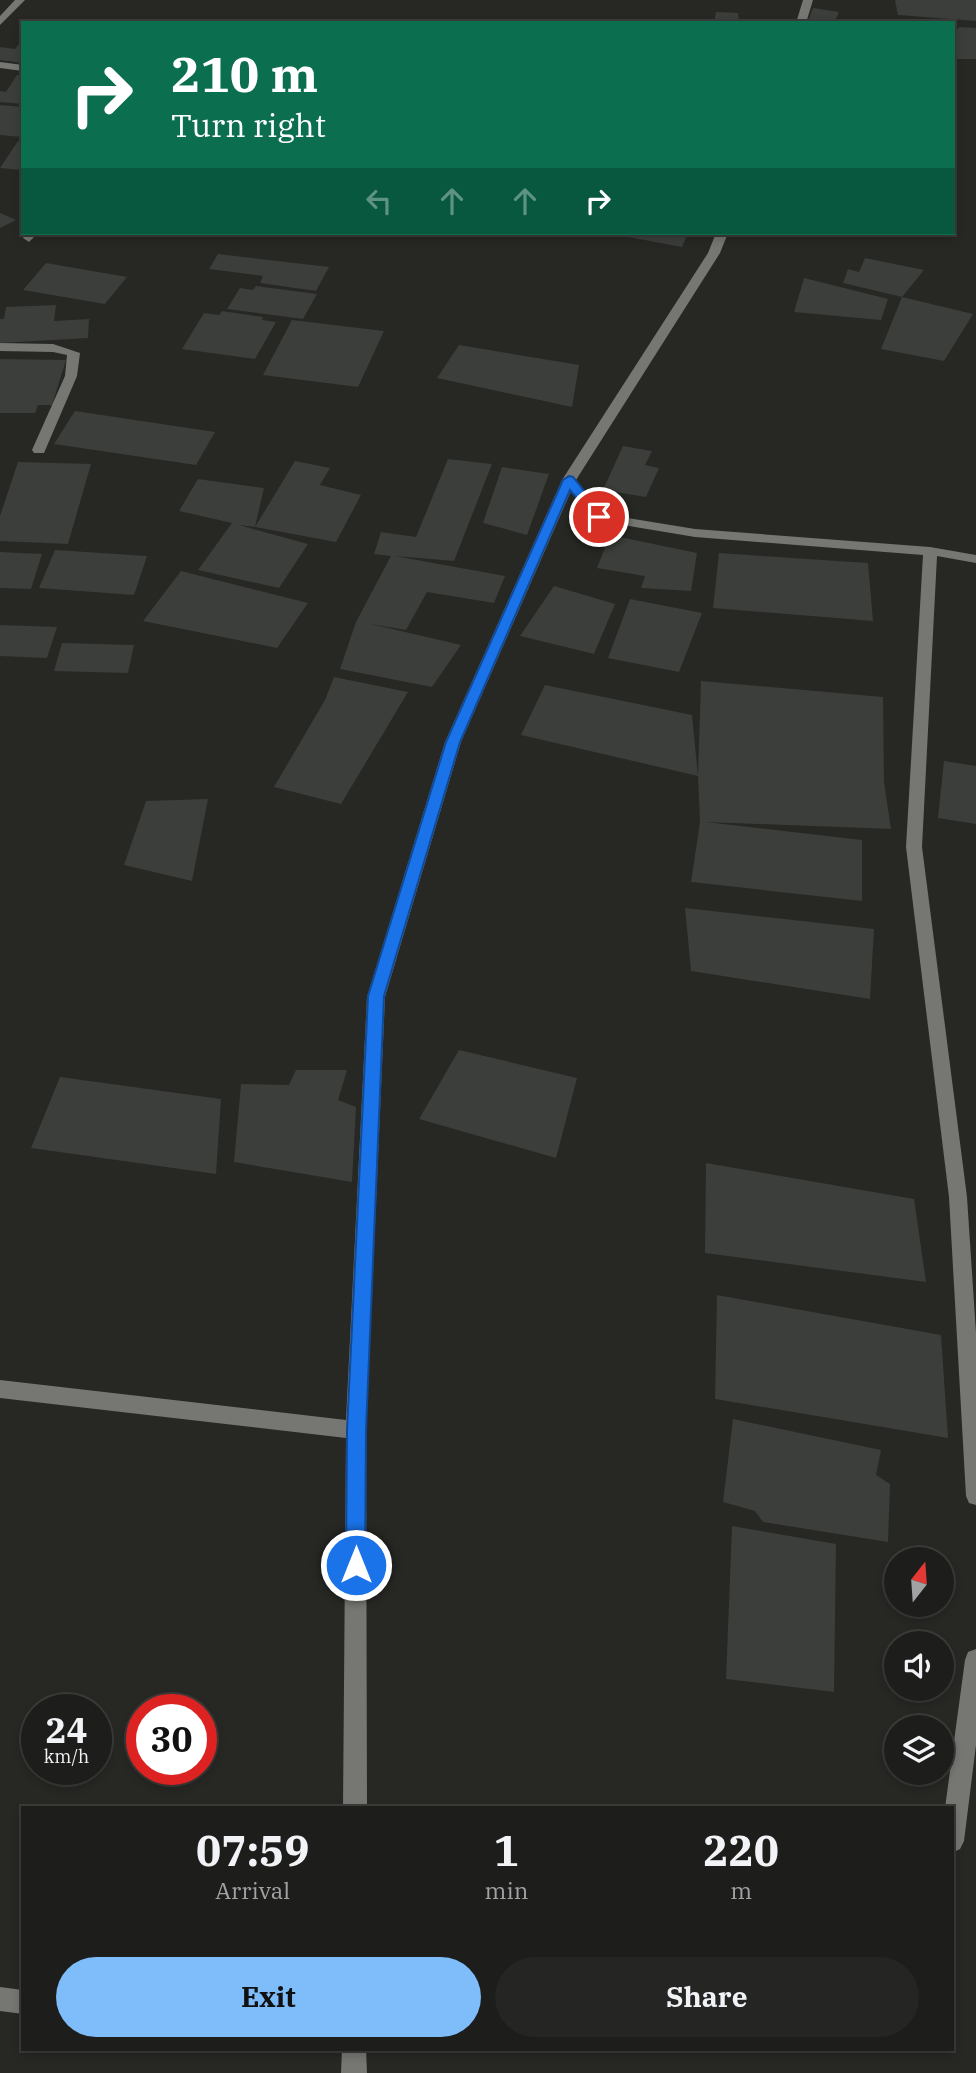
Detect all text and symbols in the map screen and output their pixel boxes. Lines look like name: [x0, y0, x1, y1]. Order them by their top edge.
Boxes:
text: 210 m: [171, 42, 318, 105]
icon: right: [56, 49, 147, 140]
text: Turn right: [171, 104, 326, 146]
icon: left: [360, 182, 398, 220]
icon: ahead: [433, 182, 471, 220]
icon: ahead: [506, 182, 544, 220]
icon: right: [579, 182, 617, 220]
pin: [569, 487, 629, 547]
icon: arrive: [580, 498, 618, 536]
position arrow: [319, 1528, 393, 1602]
north arrow: [884, 1547, 954, 1617]
map controls: [884, 1547, 954, 1785]
button: sound: [884, 1631, 954, 1701]
speed limit sign: 30: [126, 1694, 217, 1785]
text: 24: [45, 1707, 88, 1753]
button: layers: [884, 1715, 954, 1785]
text: km/h: [44, 1745, 89, 1768]
text: 07:59: [196, 1823, 310, 1878]
text: 1: [494, 1823, 519, 1878]
text: 220: [703, 1823, 779, 1878]
text: Arrival: [215, 1875, 290, 1905]
text: min: [485, 1875, 528, 1905]
text: m: [730, 1875, 752, 1905]
button: Exit: [56, 1957, 481, 2037]
button: Share: [495, 1957, 919, 2037]

